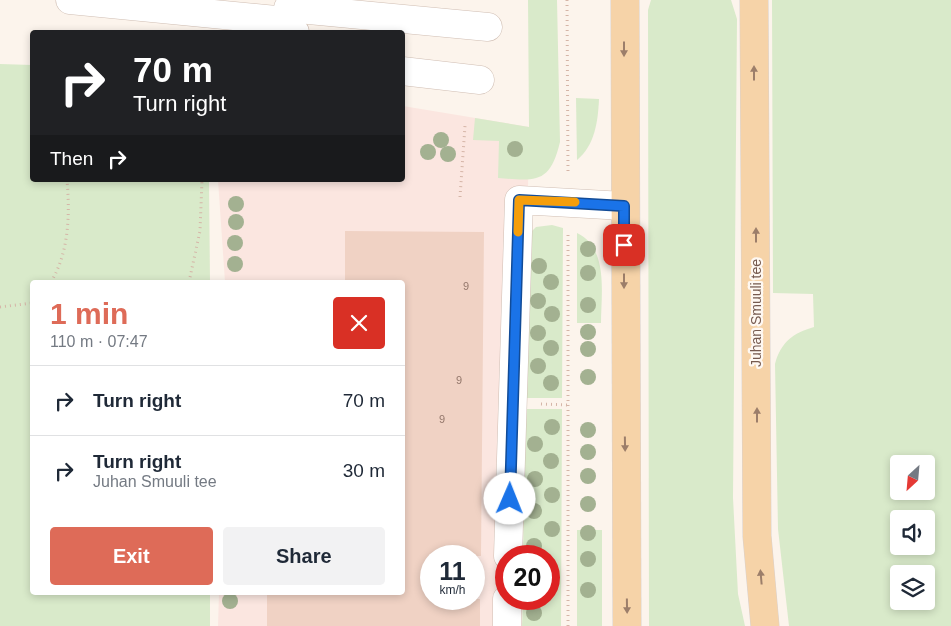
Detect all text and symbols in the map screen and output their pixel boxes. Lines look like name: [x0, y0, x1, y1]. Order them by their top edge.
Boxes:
one-way arrow: [620, 41, 628, 57]
icon: right: [50, 50, 115, 115]
text: 70 m: [133, 50, 213, 89]
one-way arrow: [750, 64, 758, 80]
text: Turn right: [133, 91, 226, 116]
icon: right: [103, 145, 131, 173]
text: Then: [50, 148, 93, 169]
pin: [603, 224, 645, 266]
one-way arrow: [751, 227, 759, 243]
icon: arrive: [610, 231, 638, 259]
street label: Juhan Smuuli tee: [748, 259, 764, 367]
one-way arrow: [620, 273, 628, 289]
house number: 9: [463, 280, 469, 292]
text: 1 min: [50, 297, 128, 330]
button: close: [333, 297, 385, 349]
text: 110 m · 07:47: [50, 333, 148, 350]
house number: 9: [456, 374, 462, 386]
icon: right: [50, 387, 78, 415]
text: Turn right: [93, 390, 181, 411]
text: 70 m: [343, 390, 385, 411]
one-way arrow: [753, 407, 761, 423]
house number: 9: [439, 413, 445, 425]
one-way arrow: [622, 436, 630, 452]
text: Turn right: [93, 451, 181, 472]
north arrow: [890, 455, 935, 500]
map controls: [890, 455, 935, 610]
icon: right: [50, 457, 78, 485]
text: 30 m: [343, 460, 385, 481]
position arrow: [483, 472, 535, 524]
text: Juhan Smuuli tee: [93, 473, 217, 490]
button: sound: [890, 510, 935, 555]
button: Exit: [50, 527, 213, 585]
button: Share: [223, 527, 385, 585]
speed limit sign: 20: [495, 545, 560, 610]
text: 11: [439, 557, 466, 585]
button: layers: [890, 565, 935, 610]
one-way arrow: [757, 569, 765, 585]
text: km/h: [439, 583, 466, 597]
one-way arrow: [623, 598, 631, 614]

